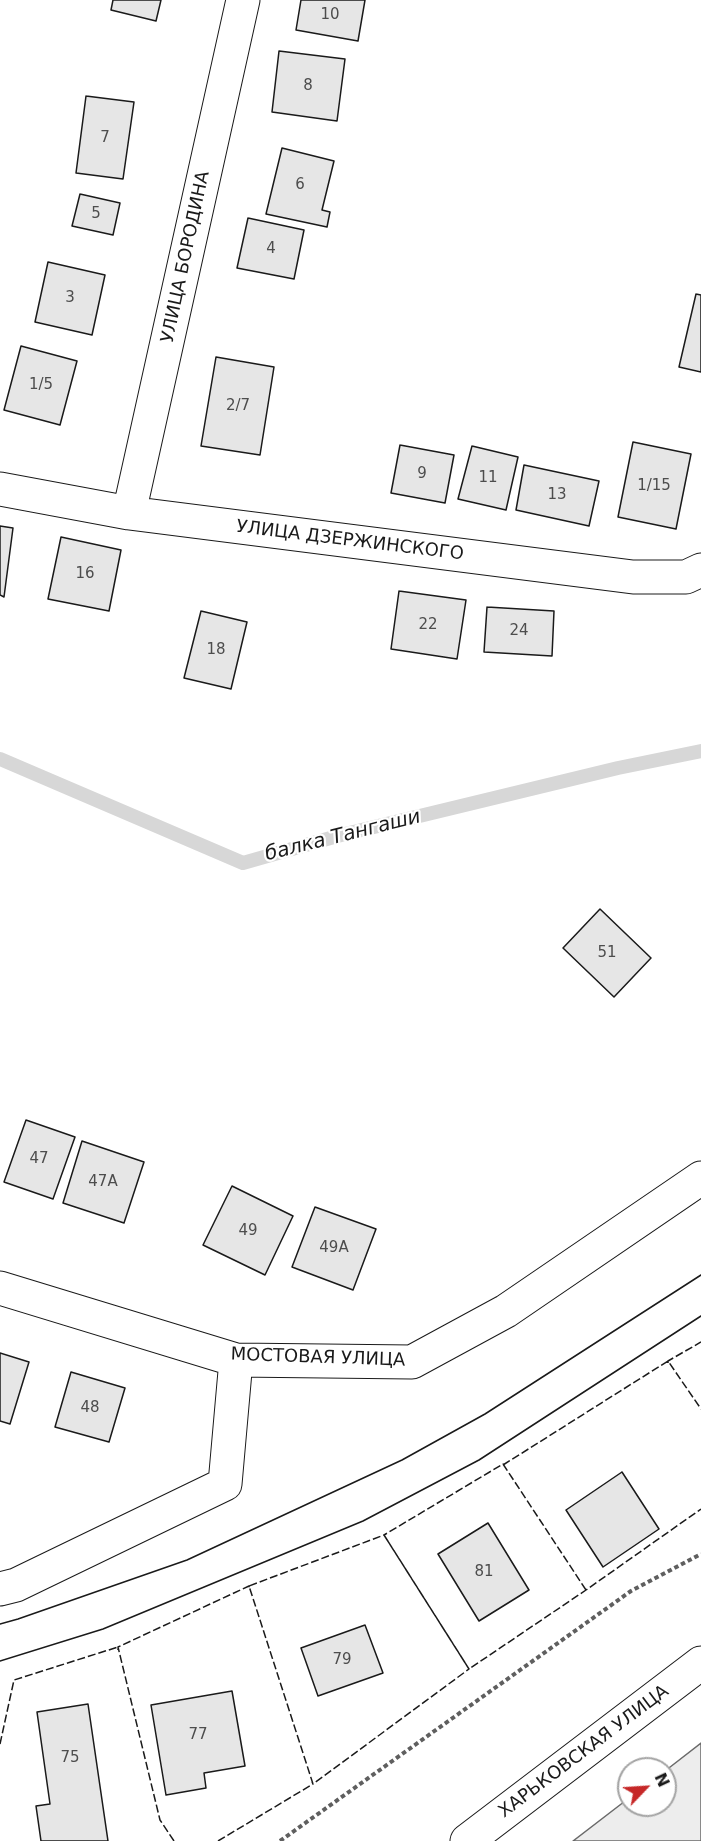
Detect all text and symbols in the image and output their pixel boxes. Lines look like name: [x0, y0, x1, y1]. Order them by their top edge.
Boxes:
house number: 10: [320, 6, 340, 24]
house number: 8: [303, 77, 313, 95]
house number: 7: [100, 129, 110, 147]
street label: УЛИЦА БОРОДИНА: [157, 169, 215, 345]
house number: 6: [295, 176, 305, 194]
house number: 5: [91, 205, 101, 223]
house number: 4: [266, 240, 276, 258]
house number: 3: [65, 289, 75, 307]
house number: 1/5: [29, 376, 53, 394]
house number: 2/7: [226, 397, 250, 415]
house number: 9: [417, 465, 427, 483]
house number: 11: [478, 469, 498, 487]
house number: 1/15: [637, 477, 671, 495]
house number: 13: [547, 486, 567, 504]
street label: УЛИЦА ДЗЕРЖИНСКОГО: [235, 516, 465, 566]
house number: 16: [75, 565, 95, 583]
house number: 22: [418, 616, 438, 634]
house number: 24: [509, 622, 529, 640]
house number: 18: [206, 641, 226, 659]
water label: балка Тангаши: [263, 805, 423, 867]
house number: 51: [597, 944, 617, 962]
house number: 47: [29, 1150, 49, 1168]
house number: 47А: [88, 1173, 118, 1191]
house number: 49: [238, 1222, 258, 1240]
house number: 49А: [319, 1239, 349, 1257]
street label: МОСТОВАЯ УЛИЦА: [230, 1344, 406, 1372]
house number: 48: [80, 1399, 100, 1417]
house number: 81: [474, 1563, 494, 1581]
house number: 79: [332, 1651, 352, 1669]
street label: ХАРЬКОВСКАЯ УЛИЦА: [495, 1681, 673, 1823]
house number: 77: [188, 1726, 208, 1744]
house number: 75: [60, 1749, 80, 1767]
north arrow: [617, 1757, 677, 1817]
text: N: [651, 1770, 673, 1790]

